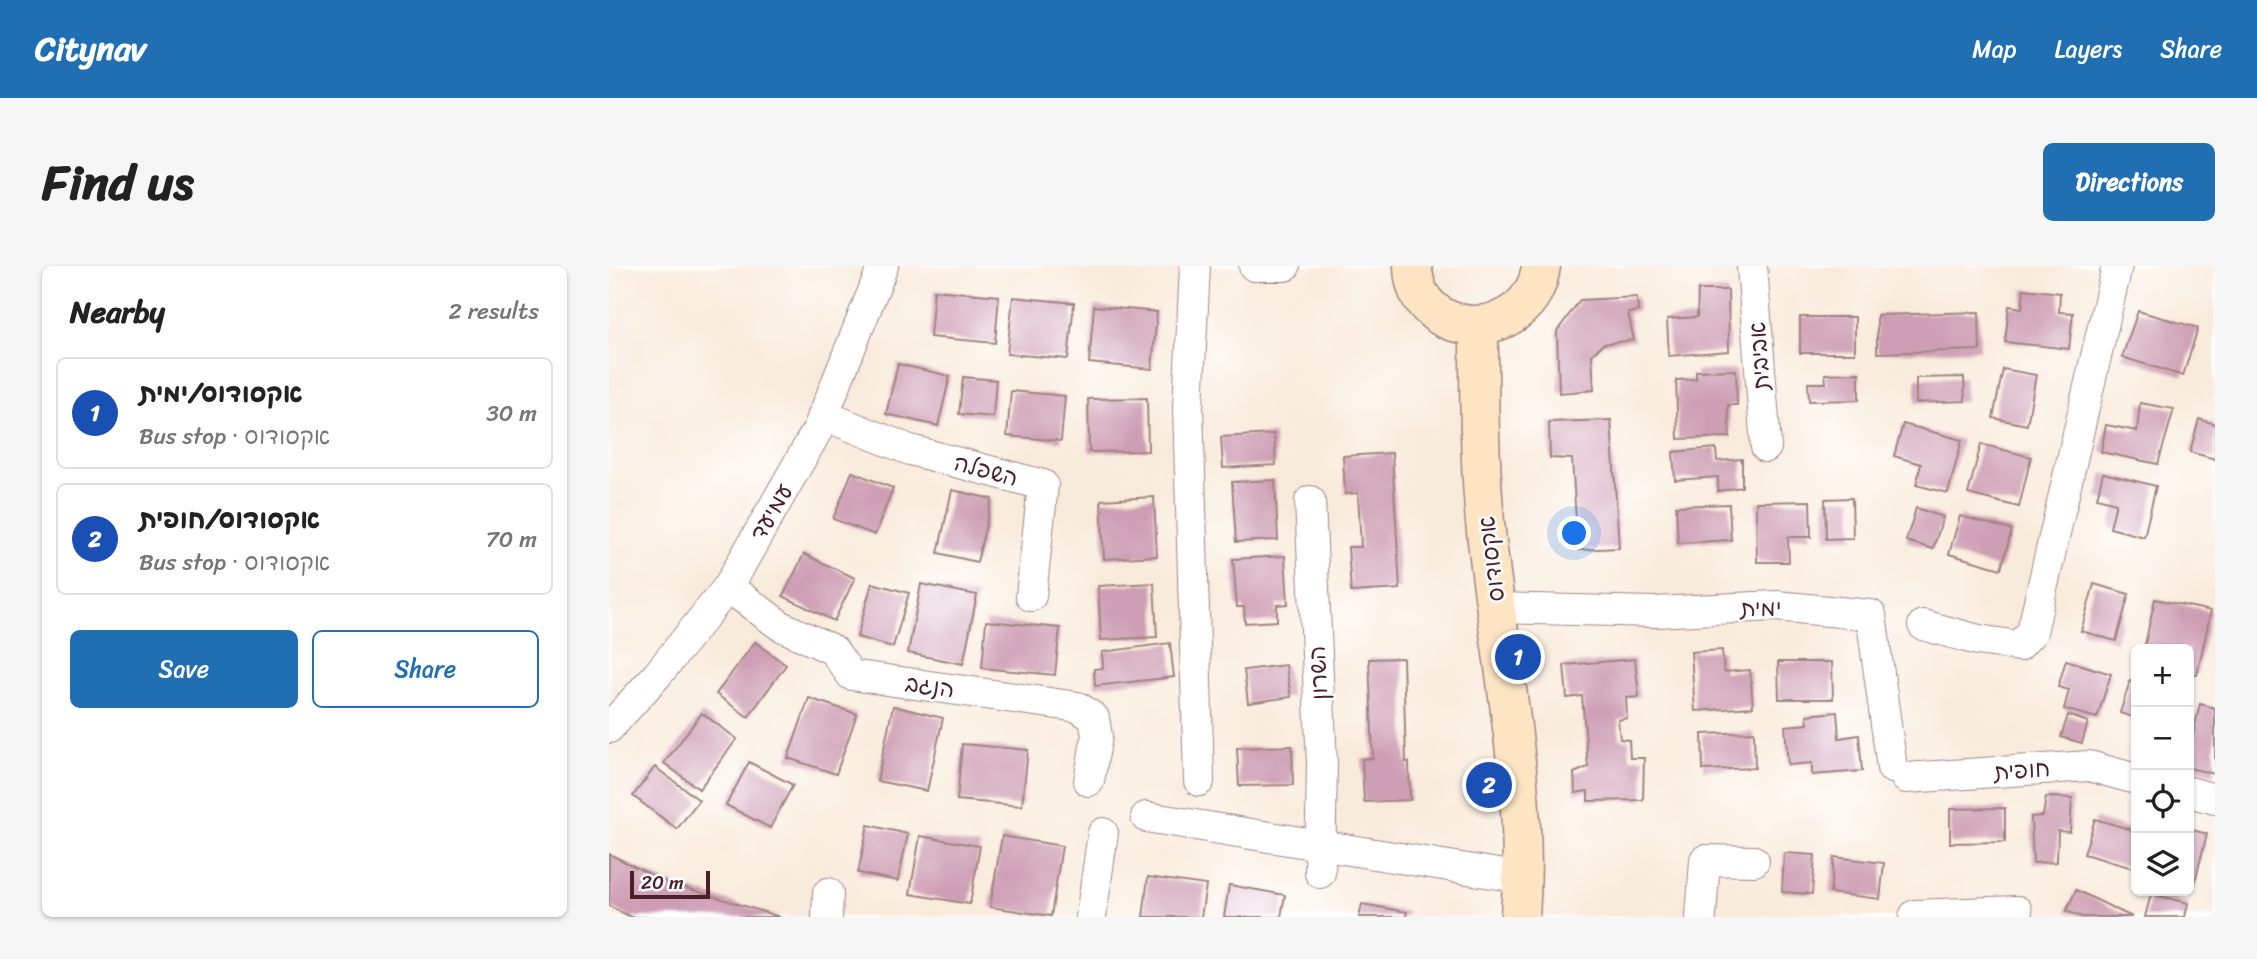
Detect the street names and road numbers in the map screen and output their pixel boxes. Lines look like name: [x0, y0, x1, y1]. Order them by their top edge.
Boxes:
street label: אביבית: [1737, 320, 1782, 393]
street label: השפלה: [949, 442, 1023, 499]
street label: עמיעד: [738, 476, 804, 549]
street label: אקסודוס: [1466, 514, 1517, 604]
street label: ימית: [1739, 588, 1782, 629]
street label: השרון: [1297, 645, 1340, 701]
street label: הנגב: [903, 663, 957, 710]
street label: חופית: [1992, 748, 2052, 793]

